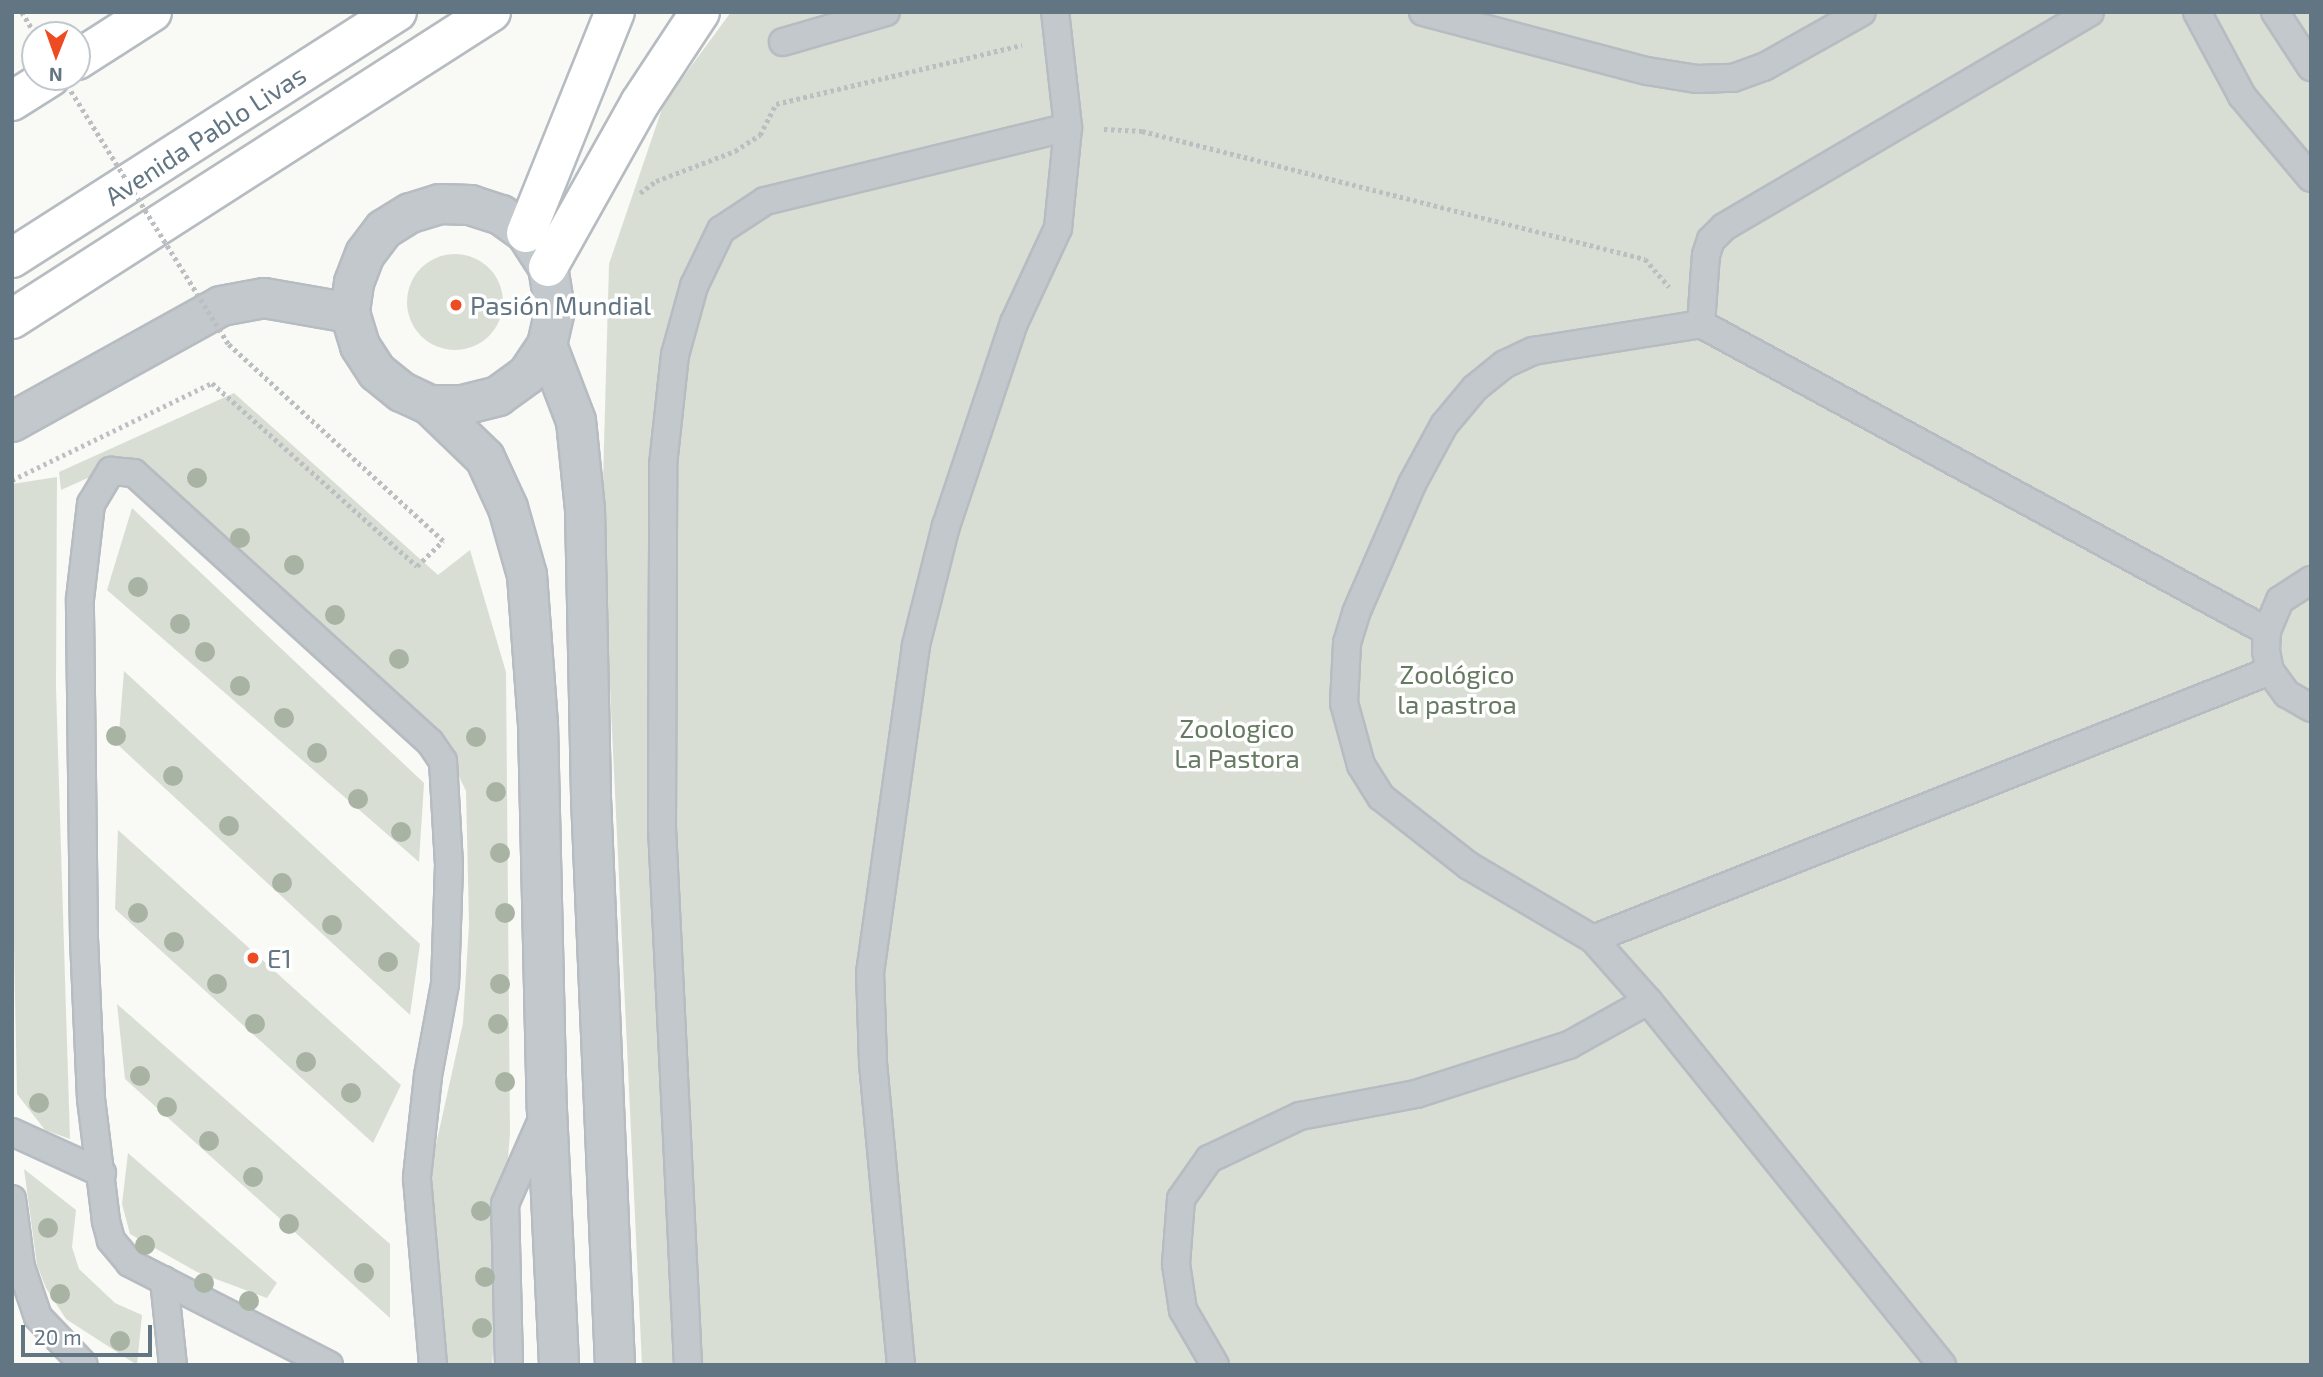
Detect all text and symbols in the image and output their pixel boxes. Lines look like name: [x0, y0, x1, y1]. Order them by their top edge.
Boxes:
north arrow: [21, 21, 91, 91]
street label: Avenida Pablo Livas: [99, 58, 311, 212]
text: N: [49, 64, 63, 87]
place label: Pasión Mundial: [470, 289, 651, 321]
marker: Pasión Mundial: [448, 297, 464, 313]
park label: Zoológico la pastroa: [1397, 658, 1517, 720]
park label: Zoologico La Pastora: [1174, 712, 1300, 774]
place label: E1: [267, 942, 292, 974]
marker: E1: [245, 950, 261, 966]
scale bar: [24, 1310, 156, 1354]
text: 20 m: [34, 1324, 82, 1349]

